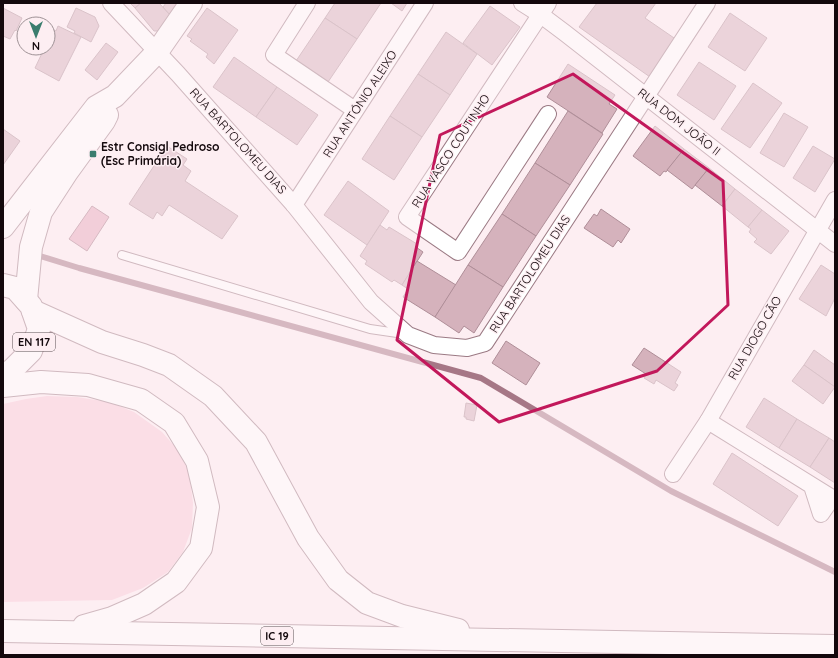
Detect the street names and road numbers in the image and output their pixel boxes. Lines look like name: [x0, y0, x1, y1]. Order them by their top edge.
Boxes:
street label: RUA ANTÓNIO ALEIXO: [319, 47, 400, 160]
street label: RUA BARTOLOMEU DIAS: [187, 85, 290, 197]
street label: RUA DOM JOÃO II: [635, 85, 724, 159]
street label: RUA VASCO COUTINHO: [408, 91, 493, 210]
street label: RUA BARTOLOMEU DIAS: [486, 212, 573, 335]
street label: RUA DIOGO CÃO: [725, 293, 785, 382]
road number: EN 117: [13, 333, 55, 351]
road number: IC 19: [261, 627, 293, 645]

